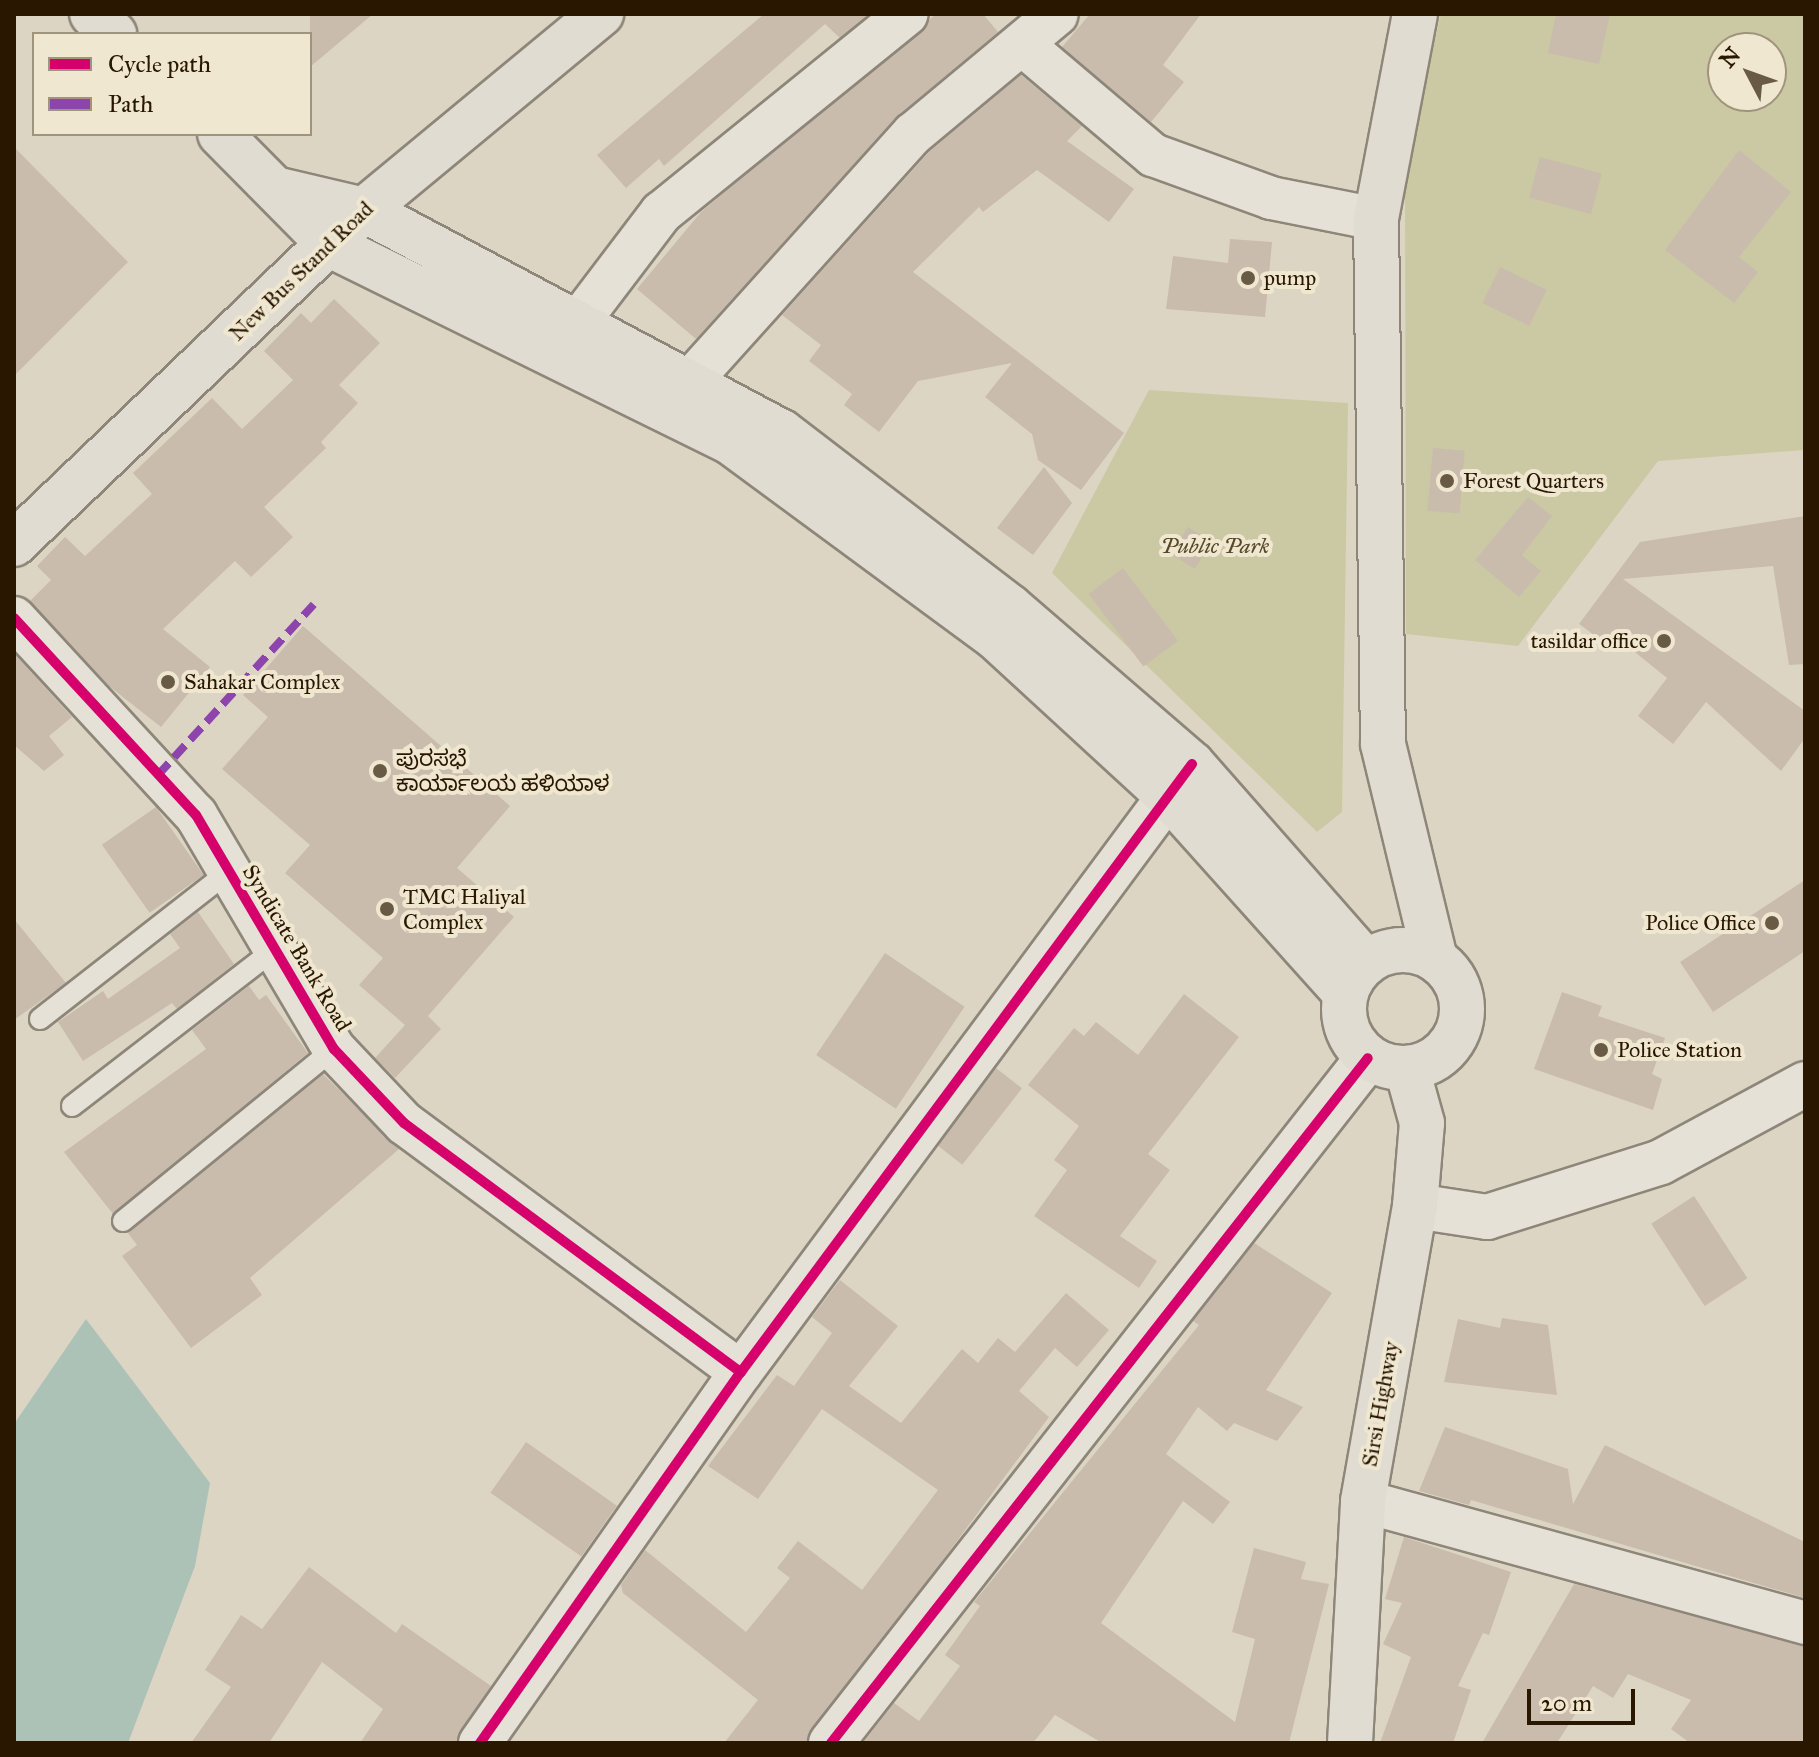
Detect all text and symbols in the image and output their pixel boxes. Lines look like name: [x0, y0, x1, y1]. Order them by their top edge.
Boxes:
legend: [32, 32, 312, 136]
north arrow: [1707, 32, 1787, 112]
text: N: [1714, 41, 1746, 73]
text: Cycle path: [108, 49, 211, 79]
text: Path: [108, 89, 153, 119]
street label: New Bus Stand Road: [224, 196, 378, 346]
place label: pump: [1264, 265, 1316, 291]
marker: pump: [1239, 269, 1257, 287]
place label: Forest Quarters: [1463, 468, 1604, 494]
marker: Forest Quarters: [1438, 472, 1456, 490]
park label: Public Park: [1161, 533, 1269, 559]
place label: tasildar office: [1531, 628, 1648, 654]
marker: tasildar office: [1655, 632, 1673, 650]
place label: Sahakar Complex: [184, 669, 340, 695]
marker: Sahakar Complex: [159, 673, 177, 691]
place label: ಪುರಸಭೆ ಕಾರ್ಯಾಲಯ ಹಳಿಯಾಳ: [396, 745, 609, 796]
marker: ಪುರಸಭೆ ಕಾರ್ಯಾಲಯ ಹಳಿಯಾಳ: [371, 762, 389, 780]
street label: Syndicate Bank Road: [237, 860, 357, 1036]
place label: TMC Haliyal Complex: [403, 883, 526, 934]
marker: TMC Haliyal Complex: [378, 900, 396, 918]
place label: Police Office: [1645, 910, 1756, 936]
marker: Police Office: [1763, 914, 1781, 932]
place label: Police Station: [1617, 1037, 1742, 1063]
marker: Police Station: [1592, 1041, 1610, 1059]
street label: Sirsi Highway: [1356, 1339, 1404, 1469]
scale bar: [1531, 1673, 1639, 1723]
text: 20 m: [1541, 1688, 1592, 1718]

